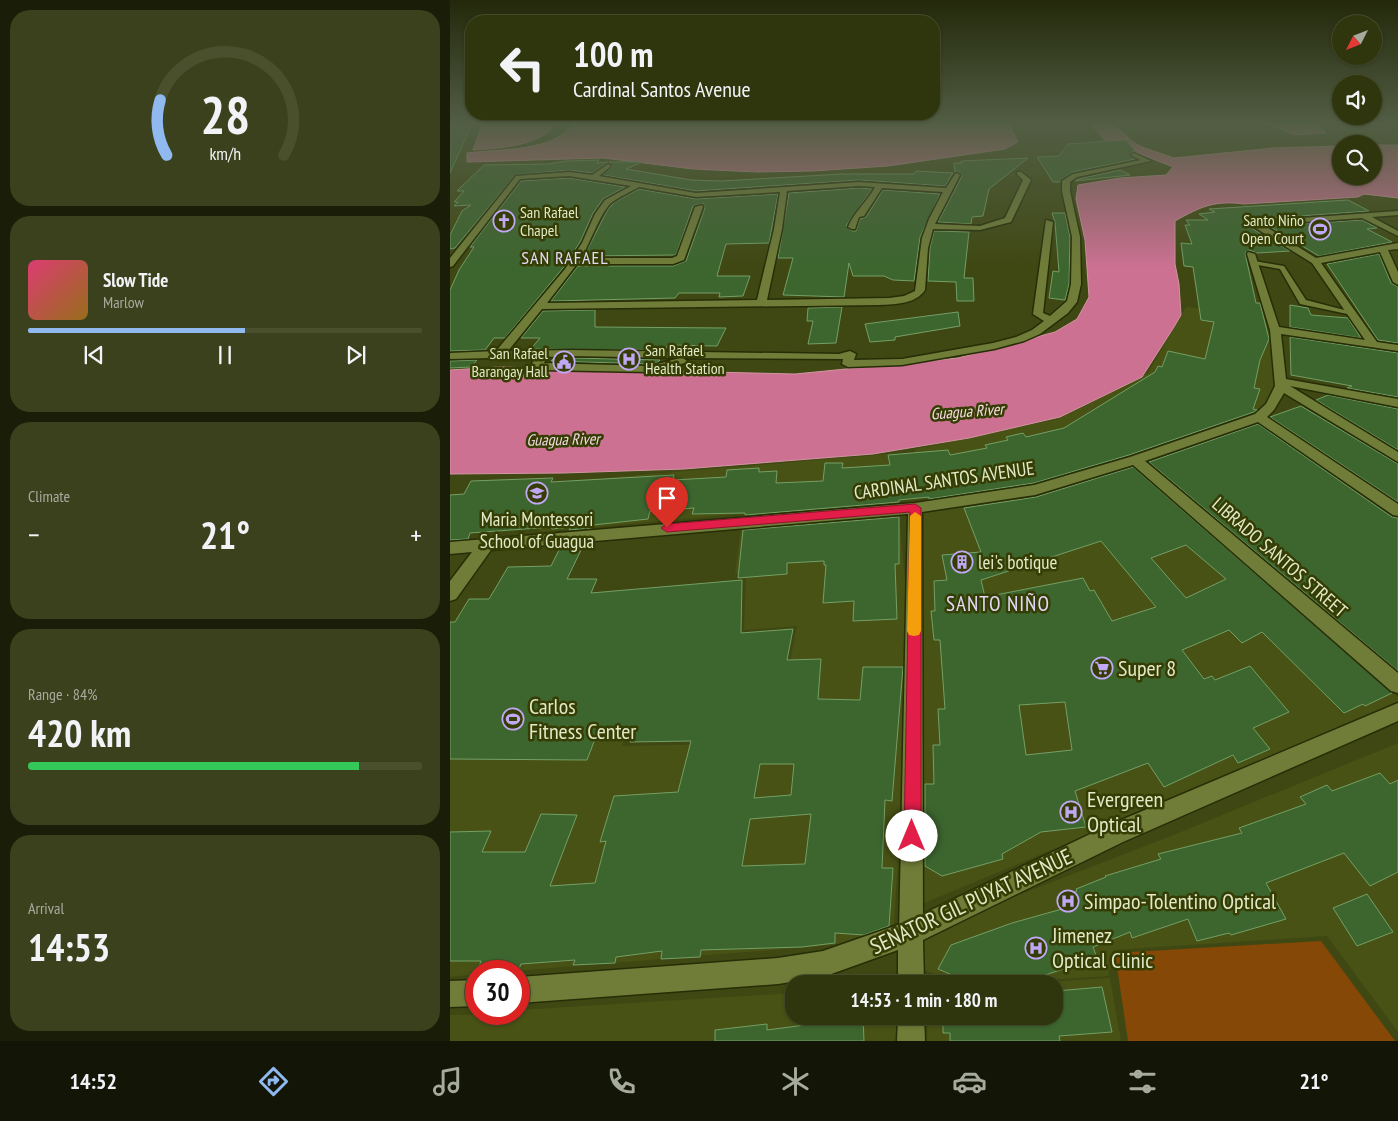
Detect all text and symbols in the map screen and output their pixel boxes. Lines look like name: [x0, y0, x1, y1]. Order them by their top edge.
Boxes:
north arrow: [1332, 15, 1382, 65]
map controls: [1332, 15, 1382, 185]
text: 100 m: [573, 31, 654, 77]
icon: left: [490, 35, 555, 100]
text: Cardinal Santos Avenue: [573, 75, 751, 103]
button: sound: [1332, 75, 1382, 125]
text: 28: [200, 81, 250, 148]
button: search: [1332, 135, 1382, 185]
text: km/h: [209, 142, 241, 165]
place label: San Rafael Chapel: [520, 202, 579, 240]
church icon: San Rafael Chapel: [492, 209, 516, 233]
place label: Santo Niño Open Court: [1241, 210, 1305, 248]
sports icon: Santo Niño Open Court: [1308, 217, 1332, 241]
district label: SAN RAFAEL: [521, 246, 609, 269]
text: Slow Tide: [103, 268, 168, 292]
text: Marlow: [103, 292, 144, 312]
place label: San Rafael Health Station: [645, 340, 725, 378]
icon: previous: [80, 341, 108, 369]
icon: pause: [211, 341, 239, 369]
icon: next: [342, 341, 370, 369]
place label: San Rafael Barangay Hall: [472, 343, 548, 381]
hospital icon: San Rafael Health Station: [617, 347, 641, 371]
public building icon: San Rafael Barangay Hall: [552, 350, 576, 374]
water label: Guagua River: [930, 398, 1007, 424]
water label: Guagua River: [526, 428, 602, 450]
street label: CARDINAL SANTOS AVENUE: [852, 455, 1036, 505]
pin: [646, 477, 688, 528]
school or university icon: Maria Montessori School of Guagua: [525, 481, 549, 505]
icon: arrive: [653, 484, 681, 512]
text: Climate: [28, 486, 70, 506]
street label: LIBRADO SANTOS STREET: [1207, 492, 1353, 623]
place label: Maria Montessori School of Guagua: [480, 507, 594, 553]
text: 21°: [200, 510, 250, 559]
text: −: [28, 516, 40, 553]
text: +: [410, 516, 422, 553]
building icon: lei's botique: [950, 550, 974, 574]
place label: lei's botique: [978, 550, 1058, 574]
district label: SANTO NIÑO: [946, 590, 1050, 617]
place label: Super 8: [1118, 654, 1176, 682]
supermarket icon: Super 8: [1090, 656, 1114, 680]
text: Range · 84%: [28, 684, 97, 704]
place label: Carlos Fitness Center: [529, 692, 636, 745]
sports icon: Carlos Fitness Center: [501, 707, 525, 731]
text: 420 km: [28, 708, 131, 757]
place label: Evergreen Optical: [1087, 785, 1163, 838]
hospital icon: Evergreen Optical: [1059, 800, 1083, 824]
position arrow: [885, 809, 937, 861]
street label: SENATOR GIL PUYAT AVENUE: [866, 842, 1076, 960]
place label: Simpao-Tolentino Optical: [1084, 887, 1277, 915]
hospital icon: Simpao-Tolentino Optical: [1056, 889, 1080, 913]
text: Arrival: [28, 898, 64, 918]
place label: Jimenez Optical Clinic: [1051, 921, 1153, 974]
text: 14:53: [28, 922, 110, 971]
hospital icon: Jimenez Optical Clinic: [1024, 936, 1048, 960]
speed limit sign: 30: [465, 960, 530, 1025]
text: 14:53 · 1 min · 180 m: [851, 988, 997, 1012]
icon: directions: [256, 1064, 291, 1099]
icon: music: [430, 1064, 465, 1099]
icon: phone: [604, 1064, 639, 1099]
icon: climate: [778, 1064, 813, 1099]
icon: car: [952, 1064, 987, 1099]
icon: filters: [1125, 1064, 1160, 1099]
text: 14:52: [69, 1067, 117, 1095]
text: 21°: [1299, 1067, 1328, 1095]

